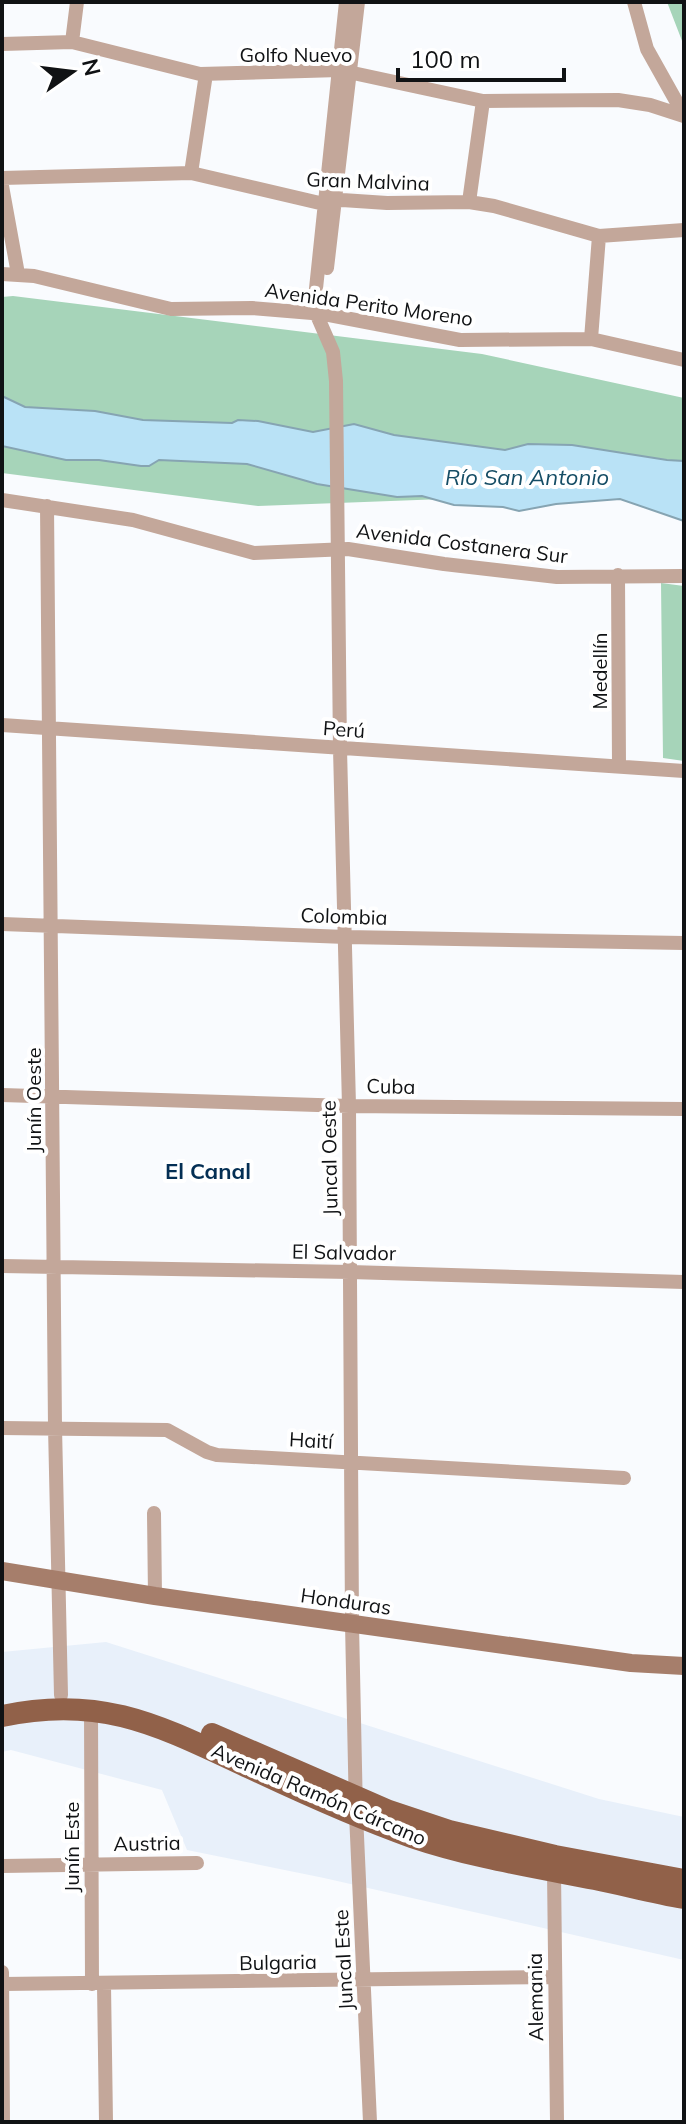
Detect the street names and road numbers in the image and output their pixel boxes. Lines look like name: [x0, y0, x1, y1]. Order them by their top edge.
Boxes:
street label: Golfo Nuevo: [239, 42, 353, 67]
street label: Gran Malvina: [306, 166, 430, 196]
street label: Avenida Perito Moreno: [263, 277, 475, 331]
street label: Avenida Costanera Sur: [355, 518, 570, 568]
street label: Medellín: [587, 633, 612, 709]
street label: Perú: [322, 715, 366, 743]
street label: Colombia: [300, 902, 388, 930]
street label: Junín Oeste: [21, 1047, 46, 1153]
street label: Cuba: [366, 1073, 416, 1099]
street label: Juncal Oeste: [315, 1100, 343, 1216]
street label: El Salvador: [292, 1239, 397, 1265]
street label: Haití: [288, 1426, 335, 1454]
street label: Honduras: [299, 1582, 393, 1620]
street label: Avenida Ramón Cárcano: [208, 1737, 430, 1851]
street label: Junín Este: [59, 1802, 84, 1892]
street label: Austria: [113, 1830, 181, 1856]
street label: Juncal Este: [328, 1909, 358, 2011]
street label: Bulgaria: [239, 1949, 317, 1975]
street label: Alemania: [522, 1953, 548, 2041]

